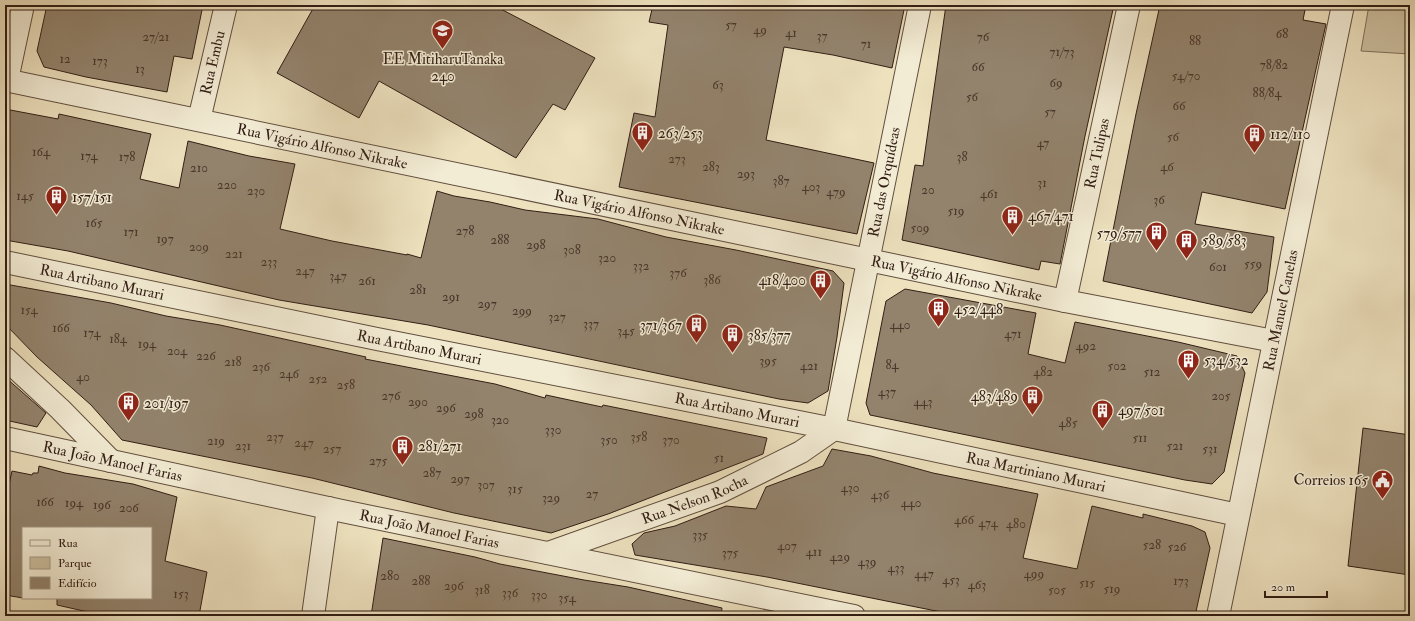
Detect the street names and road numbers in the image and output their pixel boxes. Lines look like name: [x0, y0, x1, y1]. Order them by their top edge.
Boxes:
street label: Rua Embu: [196, 28, 229, 96]
street label: Rua Tulipas: [1080, 116, 1114, 191]
street label: Rua Vigário Alfonso Nikrake: [235, 119, 409, 173]
street label: Rua das Orquídeas: [864, 125, 905, 239]
street label: Rua Vigário Alfonso Nikrake: [552, 185, 726, 239]
street label: Rua Manuel Canelas: [1259, 248, 1302, 373]
street label: Rua Vigário Alfonso Nikrake: [869, 251, 1044, 305]
street label: Rua Artibano Murari: [38, 260, 166, 304]
street label: Rua Artibano Murari: [355, 326, 483, 369]
street label: Rua Artibano Murari: [673, 388, 801, 431]
street label: Rua João Manoel Farias: [41, 437, 184, 486]
street label: Rua Martiniano Murari: [964, 448, 1107, 496]
street label: Rua Nelson Rocha: [639, 470, 751, 529]
street label: Rua João Manoel Farias: [358, 505, 501, 553]

